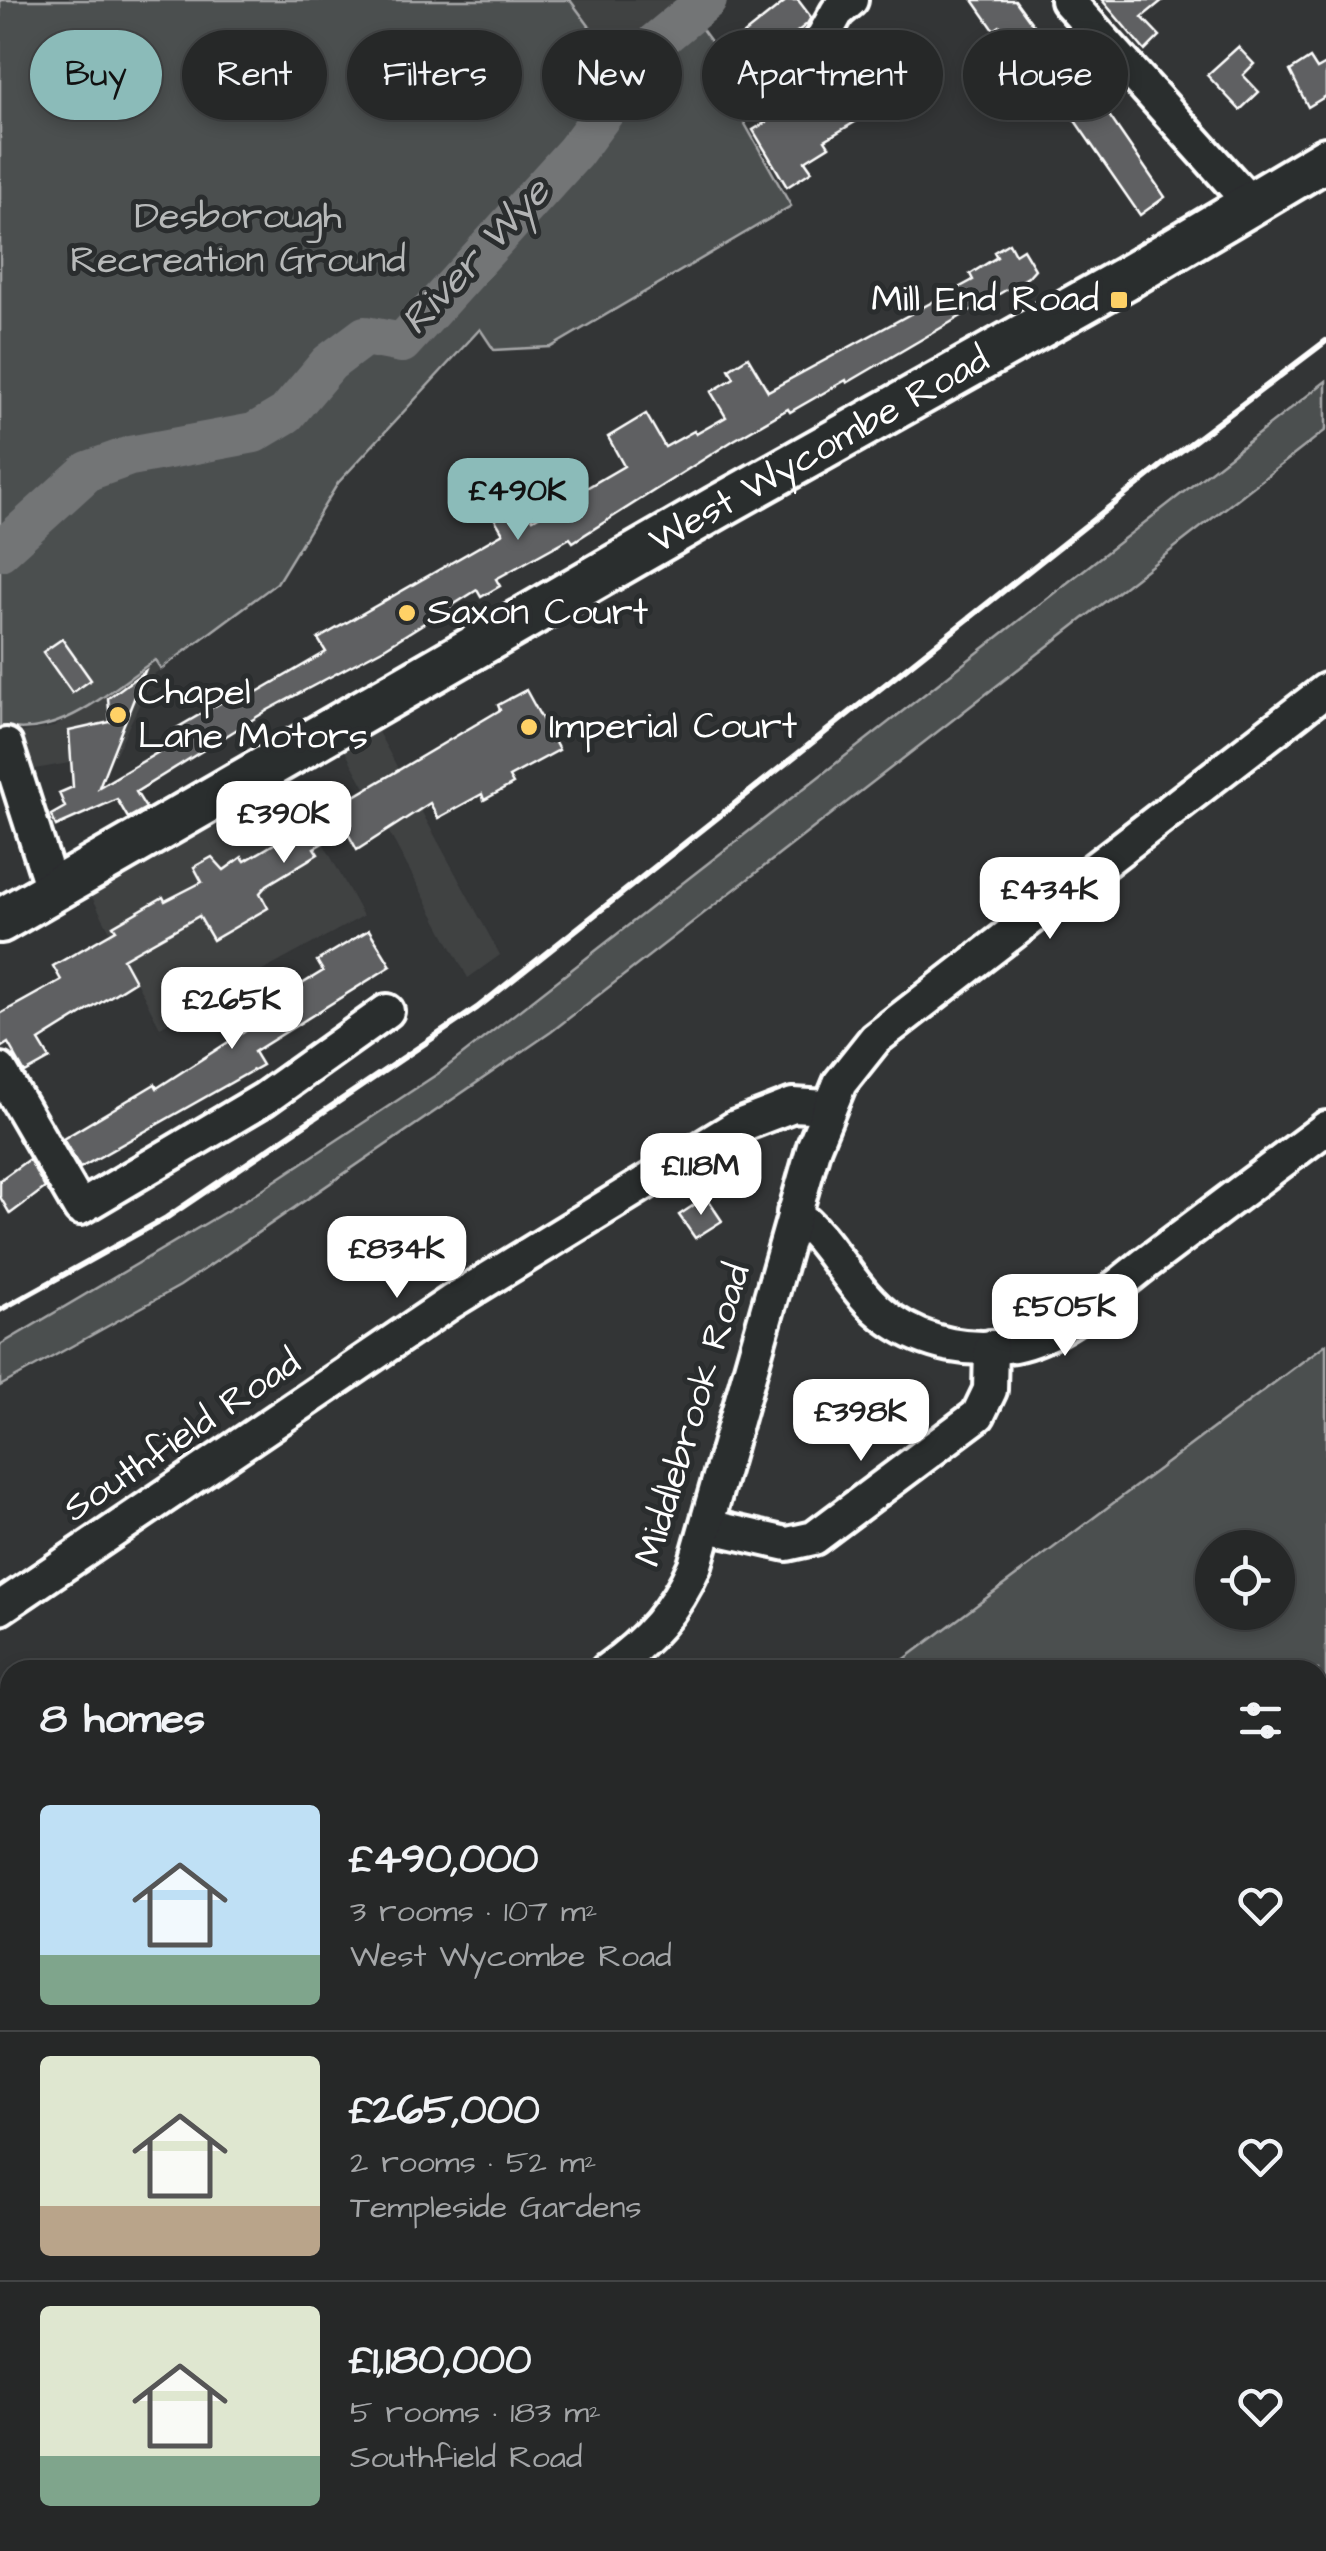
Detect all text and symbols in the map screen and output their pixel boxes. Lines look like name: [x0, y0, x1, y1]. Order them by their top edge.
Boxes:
chip: Buy: [30, 30, 162, 120]
chip: Rent: [182, 30, 327, 120]
chip: Filters: [347, 30, 522, 120]
chip: New: [542, 30, 682, 120]
chip: Apartment: [702, 30, 943, 120]
chip: House: [963, 30, 1128, 120]
water label: River Wye: [389, 165, 565, 348]
park label: Desborough Recreation Ground: [70, 191, 406, 287]
place label: Mill End Road: [871, 274, 1099, 326]
marker: Mill End Road: [1108, 289, 1130, 311]
street label: West Wycombe Road: [640, 334, 999, 567]
pin: £490K: [448, 458, 588, 543]
text: £490K: [470, 468, 566, 513]
place label: Saxon Court: [427, 587, 648, 639]
marker: Saxon Court: [396, 602, 418, 624]
place label: Chapel Lane Motors: [138, 667, 368, 763]
place label: Imperial Court: [549, 701, 797, 753]
marker: Chapel Lane Motors: [107, 704, 129, 726]
marker: Imperial Court: [518, 716, 540, 738]
pin: £390K: [214, 781, 354, 866]
text: £390K: [238, 791, 330, 836]
pin: £434K: [980, 857, 1120, 942]
text: £434K: [1002, 867, 1098, 912]
pin: £265K: [162, 967, 302, 1052]
text: £265K: [183, 977, 281, 1022]
pin: £1.18M: [620, 1133, 782, 1218]
text: £1.18M: [662, 1143, 740, 1188]
pin: £834K: [327, 1216, 467, 1301]
text: £834K: [349, 1226, 445, 1271]
street label: Middlebrook Road: [622, 1257, 764, 1573]
pin: £505K: [995, 1274, 1135, 1359]
text: £505K: [1014, 1284, 1116, 1329]
street label: Southfield Road: [53, 1337, 311, 1535]
pin: £398K: [791, 1379, 931, 1464]
text: £398K: [815, 1389, 907, 1434]
map controls: [1195, 1530, 1295, 1630]
button: locate: [1195, 1530, 1295, 1630]
text: 8 homes: [40, 1691, 205, 1749]
icon: filters: [1233, 1693, 1288, 1748]
text: £490,000: [350, 1831, 539, 1889]
icon: home: [120, 1845, 240, 1965]
icon: heart: [1233, 1878, 1288, 1933]
text: 3 rooms · 107 m²: [350, 1889, 598, 1934]
text: West Wycombe Road: [350, 1934, 672, 1979]
text: £265,000: [350, 2082, 540, 2140]
icon: home: [120, 2096, 240, 2216]
icon: heart: [1233, 2129, 1288, 2184]
text: 2 rooms · 52 m²: [350, 2140, 597, 2185]
text: Templeside Gardens: [350, 2185, 642, 2230]
text: £1,180,000: [350, 2332, 532, 2390]
icon: home: [120, 2346, 240, 2466]
icon: heart: [1233, 2379, 1288, 2434]
text: 5 rooms · 183 m²: [350, 2390, 601, 2435]
text: Southfield Road: [350, 2435, 583, 2480]

